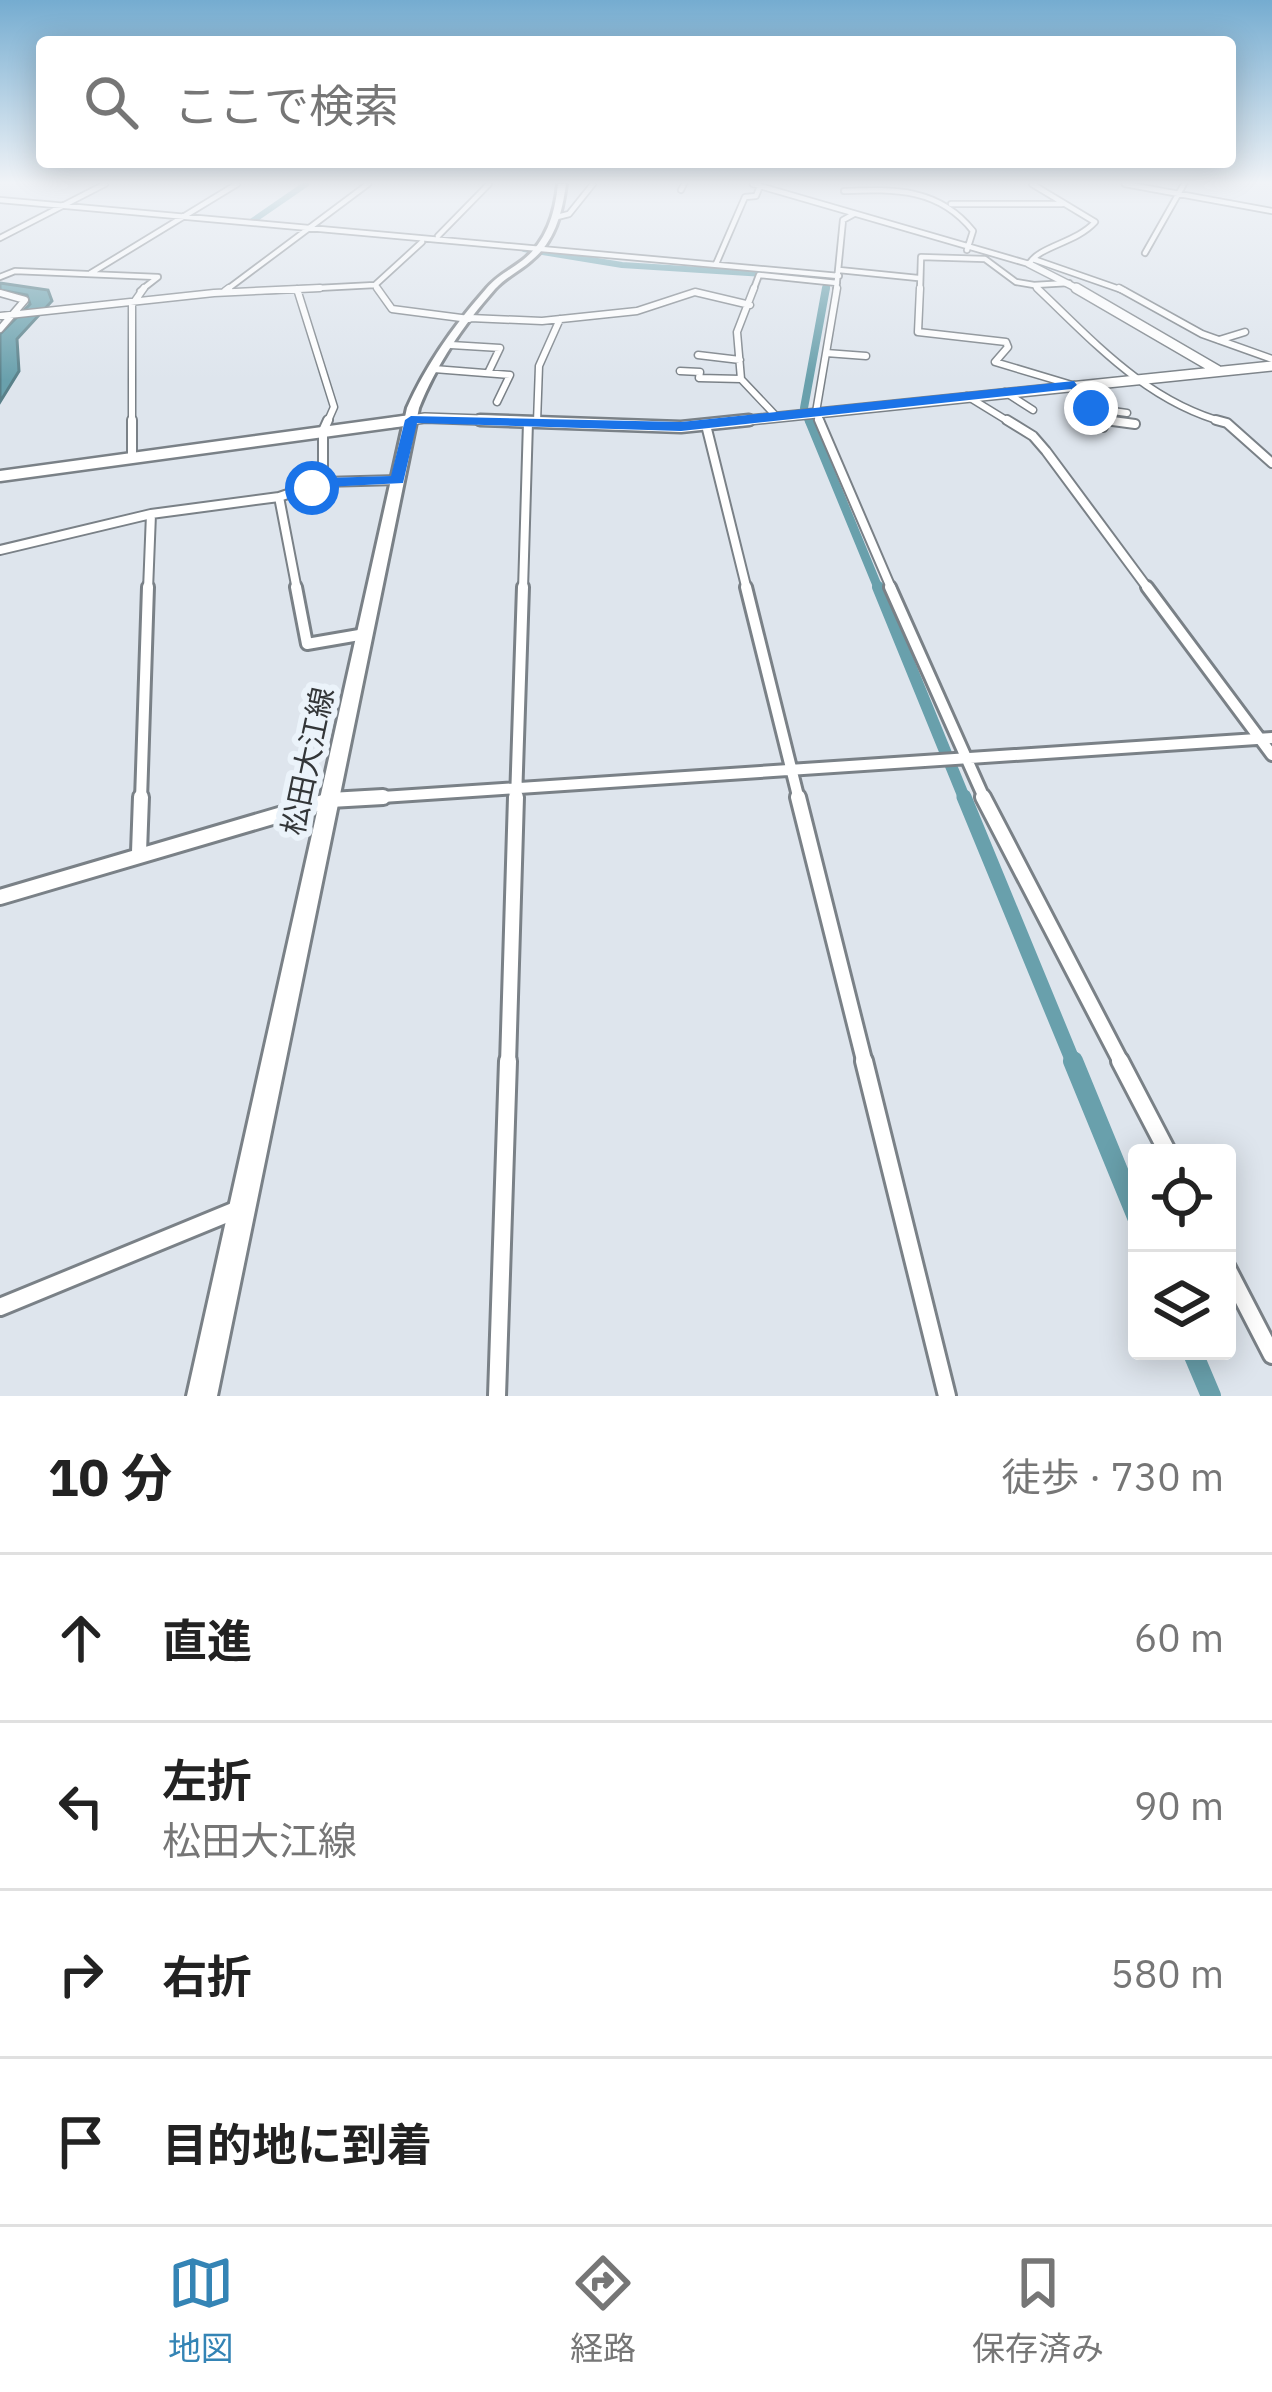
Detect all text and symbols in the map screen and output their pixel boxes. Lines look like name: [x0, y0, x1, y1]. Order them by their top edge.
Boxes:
search box: [36, 36, 1236, 168]
icon: search: [78, 69, 144, 135]
text: ここで検索: [174, 76, 399, 134]
route end: [1064, 381, 1118, 435]
route start: [285, 461, 339, 515]
street label: 松田大江線: [272, 684, 342, 838]
map controls: [1128, 1144, 1236, 1360]
button: locate: [1128, 1144, 1236, 1252]
button: layers: [1128, 1252, 1236, 1360]
text: 10 分: [48, 1444, 172, 1510]
text: 徒歩 · 730 m: [1001, 1451, 1224, 1502]
icon: ahead: [48, 1605, 114, 1671]
text: 直進: [162, 1611, 252, 1669]
text: 60 m: [1134, 1612, 1224, 1663]
text: 左折: [162, 1751, 252, 1809]
icon: left: [48, 1773, 114, 1839]
text: 90 m: [1134, 1780, 1224, 1831]
text: 松田大江線: [162, 1815, 357, 1866]
icon: right: [48, 1941, 114, 2007]
text: 右折: [162, 1947, 252, 2005]
text: 580 m: [1111, 1948, 1224, 1999]
icon: arrive: [48, 2109, 114, 2175]
text: 目的地に到着: [162, 2115, 432, 2173]
tab: 地図: [168, 2250, 234, 2370]
tab: 経路: [570, 2250, 636, 2370]
tab: 保存済み: [972, 2250, 1104, 2370]

